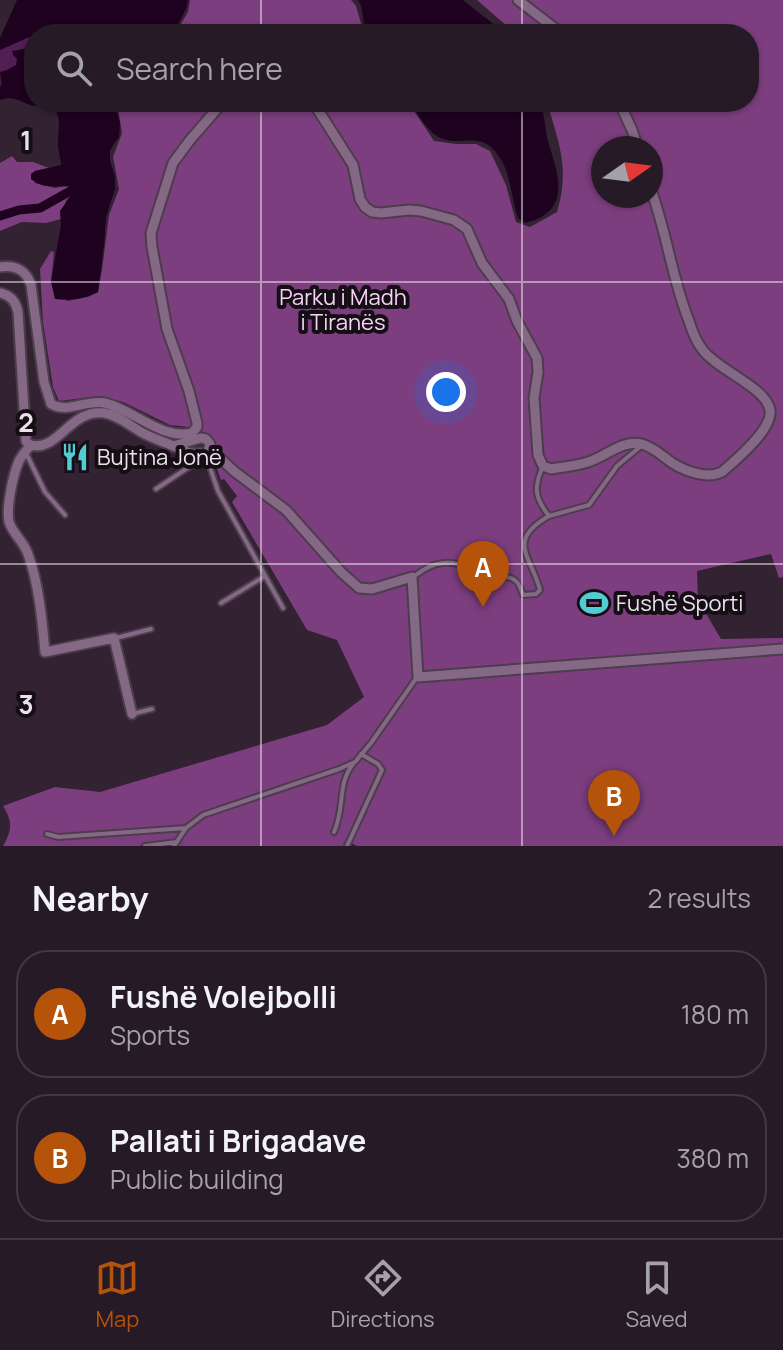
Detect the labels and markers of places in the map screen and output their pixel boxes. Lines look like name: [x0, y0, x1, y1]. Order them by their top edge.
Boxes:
restaurant icon: Bujtina Jonë: [60, 442, 90, 472]
place label: Bujtina Jonë: [97, 442, 222, 472]
pin: A: [457, 541, 509, 607]
sports icon: Fushë Sporti: [579, 588, 609, 618]
place label: Fushë Sporti: [616, 588, 744, 618]
pin: B: [588, 770, 640, 836]

